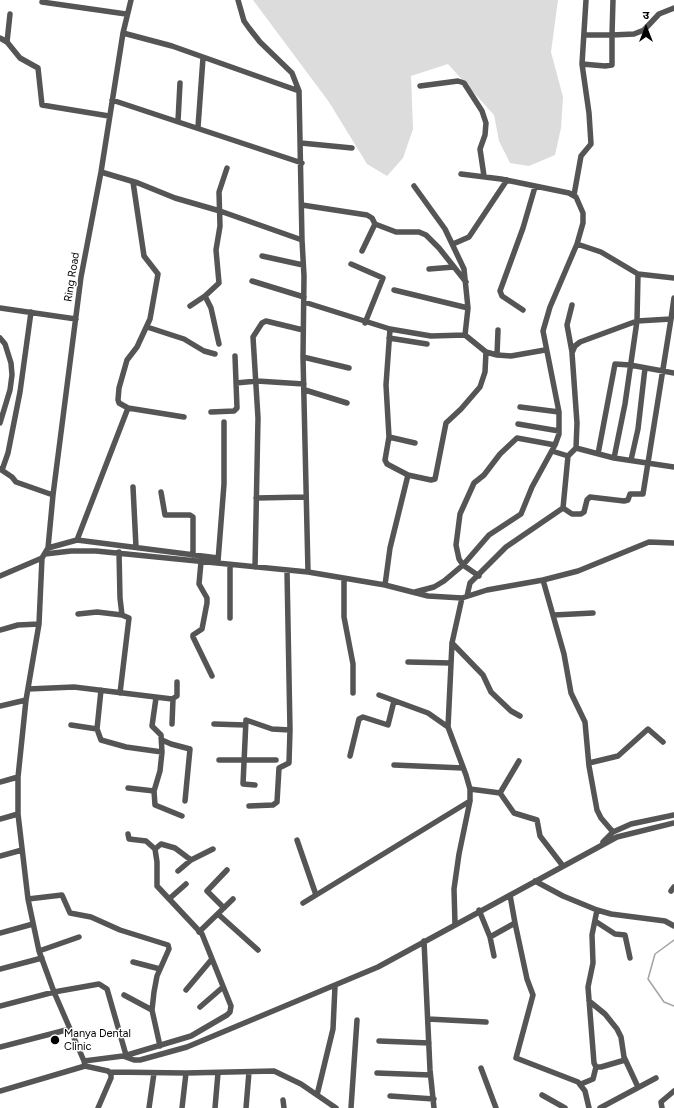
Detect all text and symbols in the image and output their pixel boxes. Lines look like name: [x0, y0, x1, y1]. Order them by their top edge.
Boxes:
north arrow: [626, 8, 666, 48]
text: उ: [643, 9, 649, 22]
street label: Ring Road: [62, 251, 82, 303]
place label: Manya Dental Clinic: [64, 1027, 131, 1053]
marker: Manya Dental Clinic: [49, 1034, 61, 1046]

